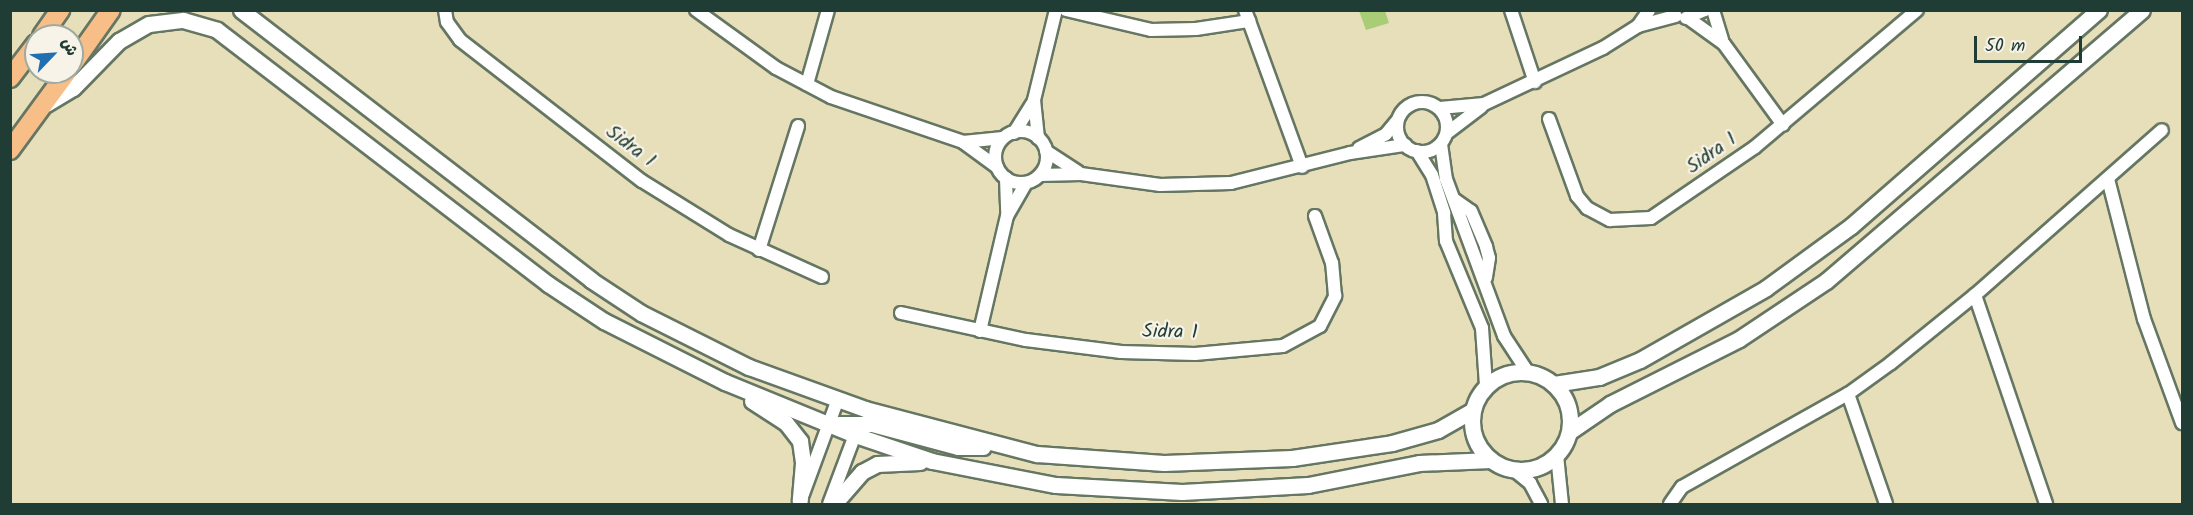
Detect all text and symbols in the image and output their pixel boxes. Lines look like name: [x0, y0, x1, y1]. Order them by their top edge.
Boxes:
north arrow: [24, 24, 84, 84]
scale bar: [1977, 24, 2085, 62]
text: 50 m: [1985, 32, 2025, 61]
text: ش: [54, 34, 84, 60]
street label: Sidra 1: [601, 121, 659, 173]
street label: Sidra 1: [1682, 128, 1742, 180]
street label: Sidra 1: [1142, 321, 1198, 345]

